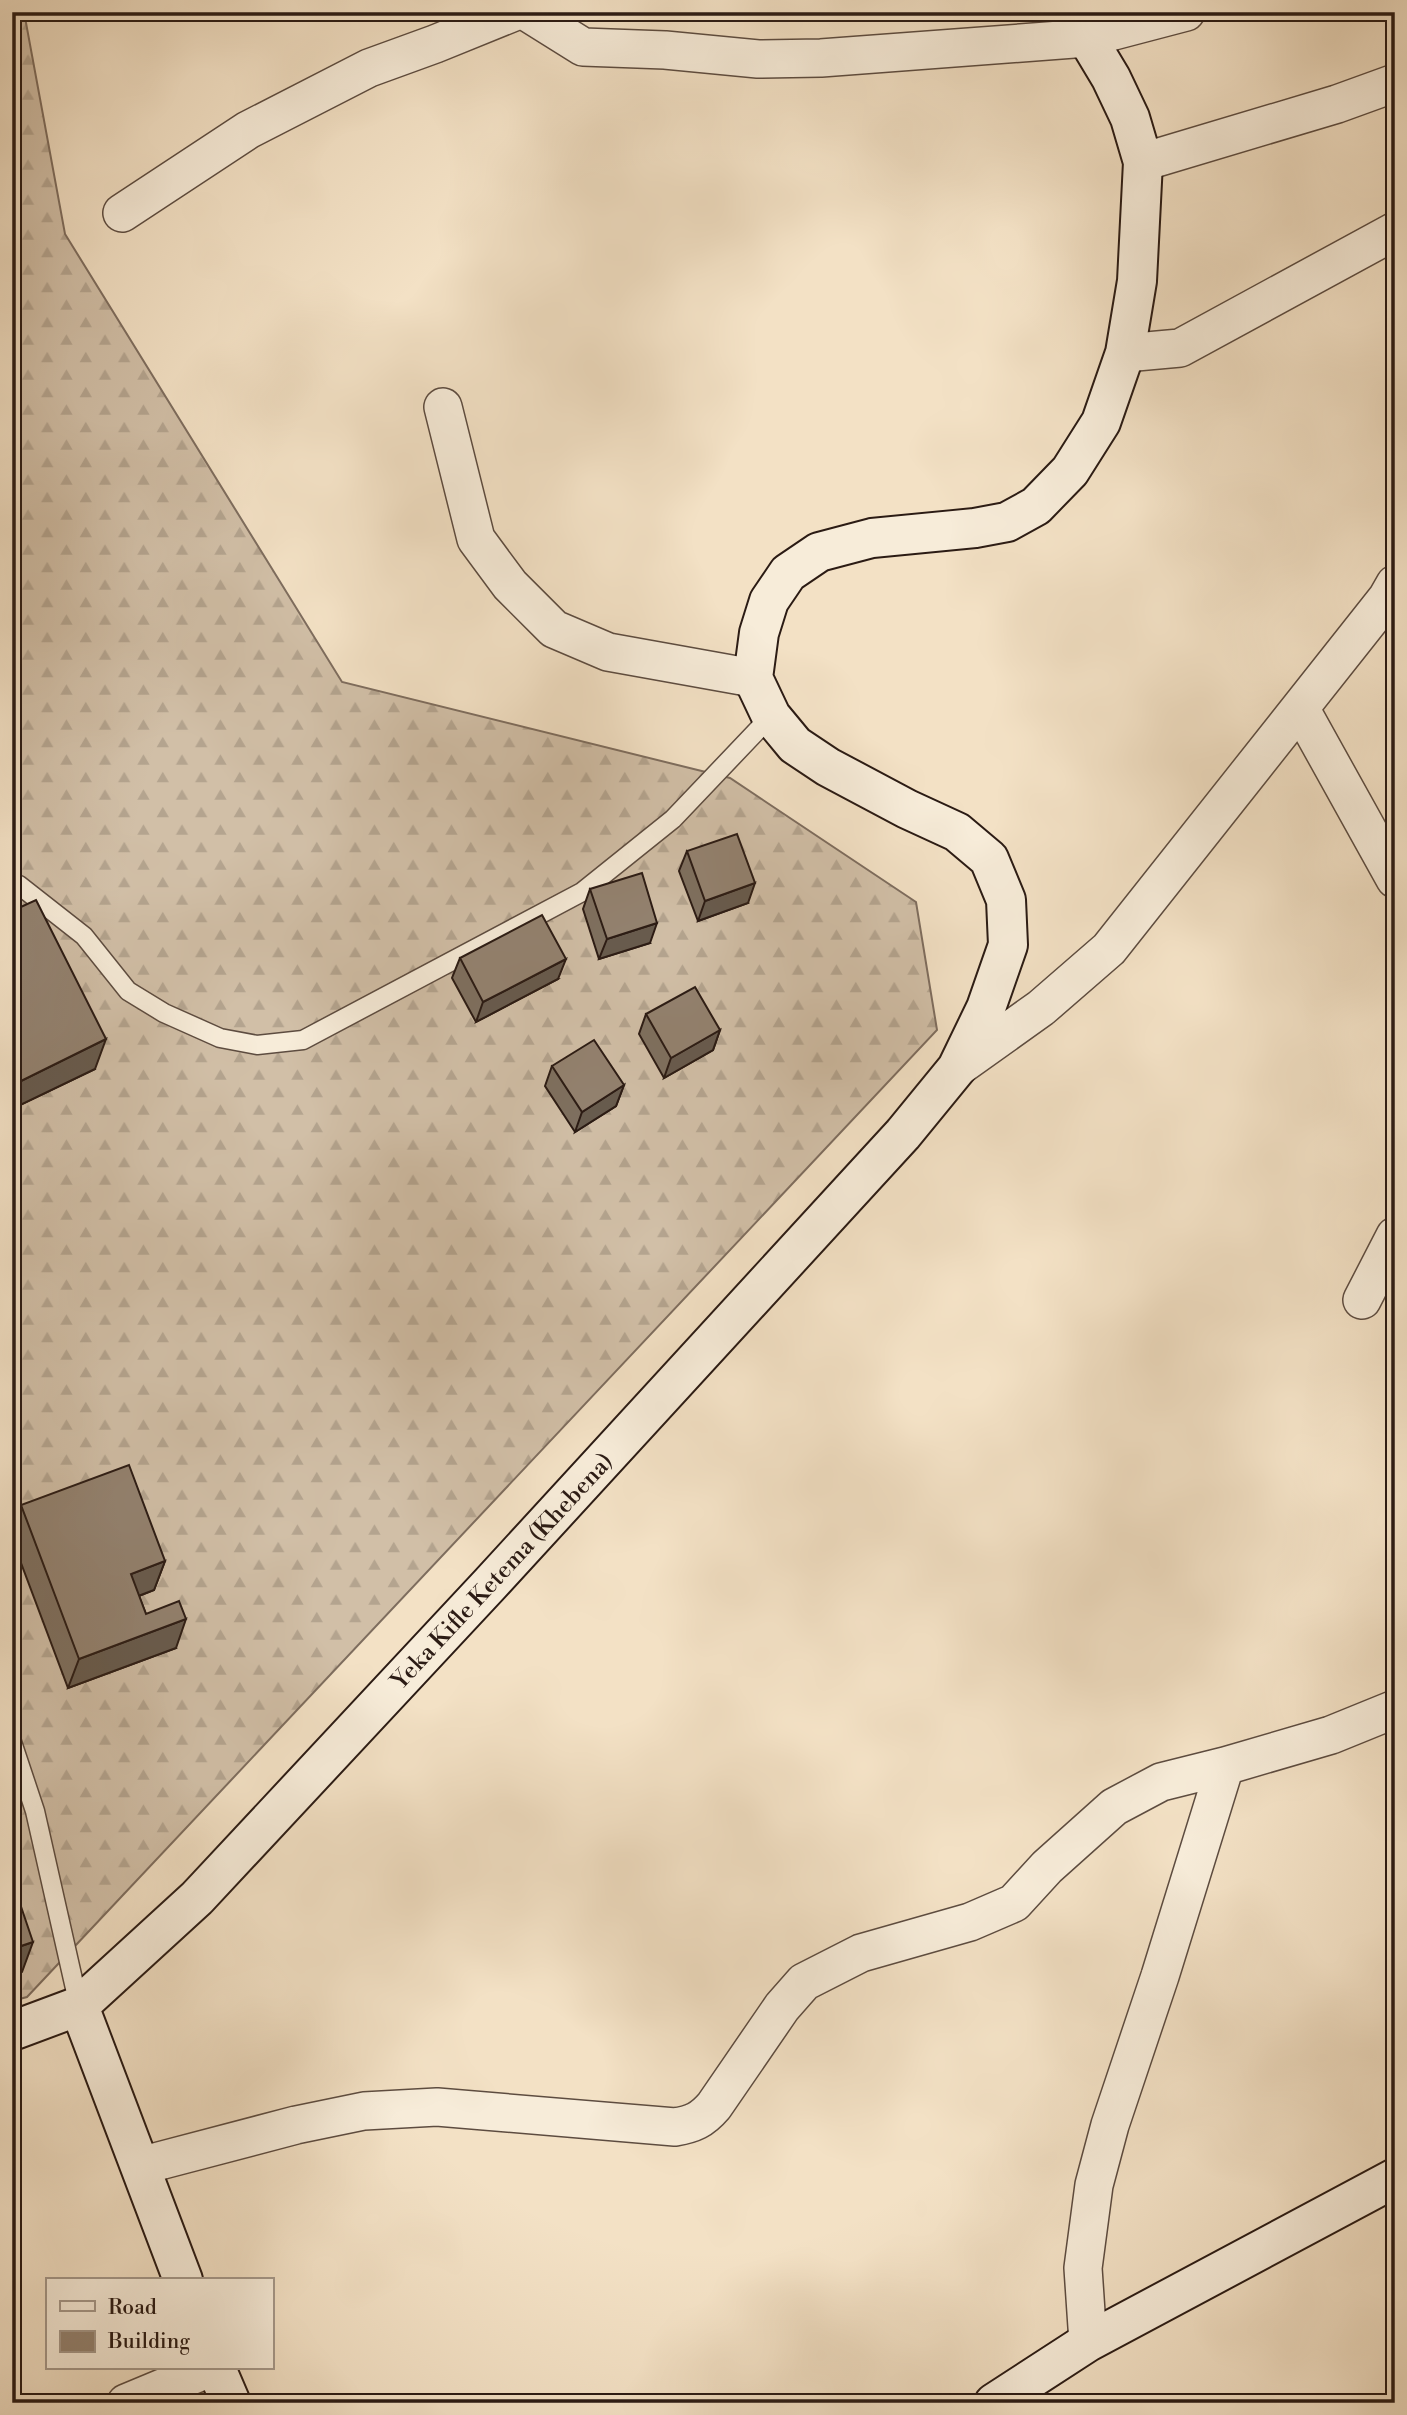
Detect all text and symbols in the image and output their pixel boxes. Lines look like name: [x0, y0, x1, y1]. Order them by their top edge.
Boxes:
street label: Yeka Kifle Ketema (Khebena): [384, 1447, 620, 1698]
legend: [46, 2278, 273, 2370]
text: Road: [108, 2295, 157, 2321]
text: Building: [107, 2329, 190, 2355]

